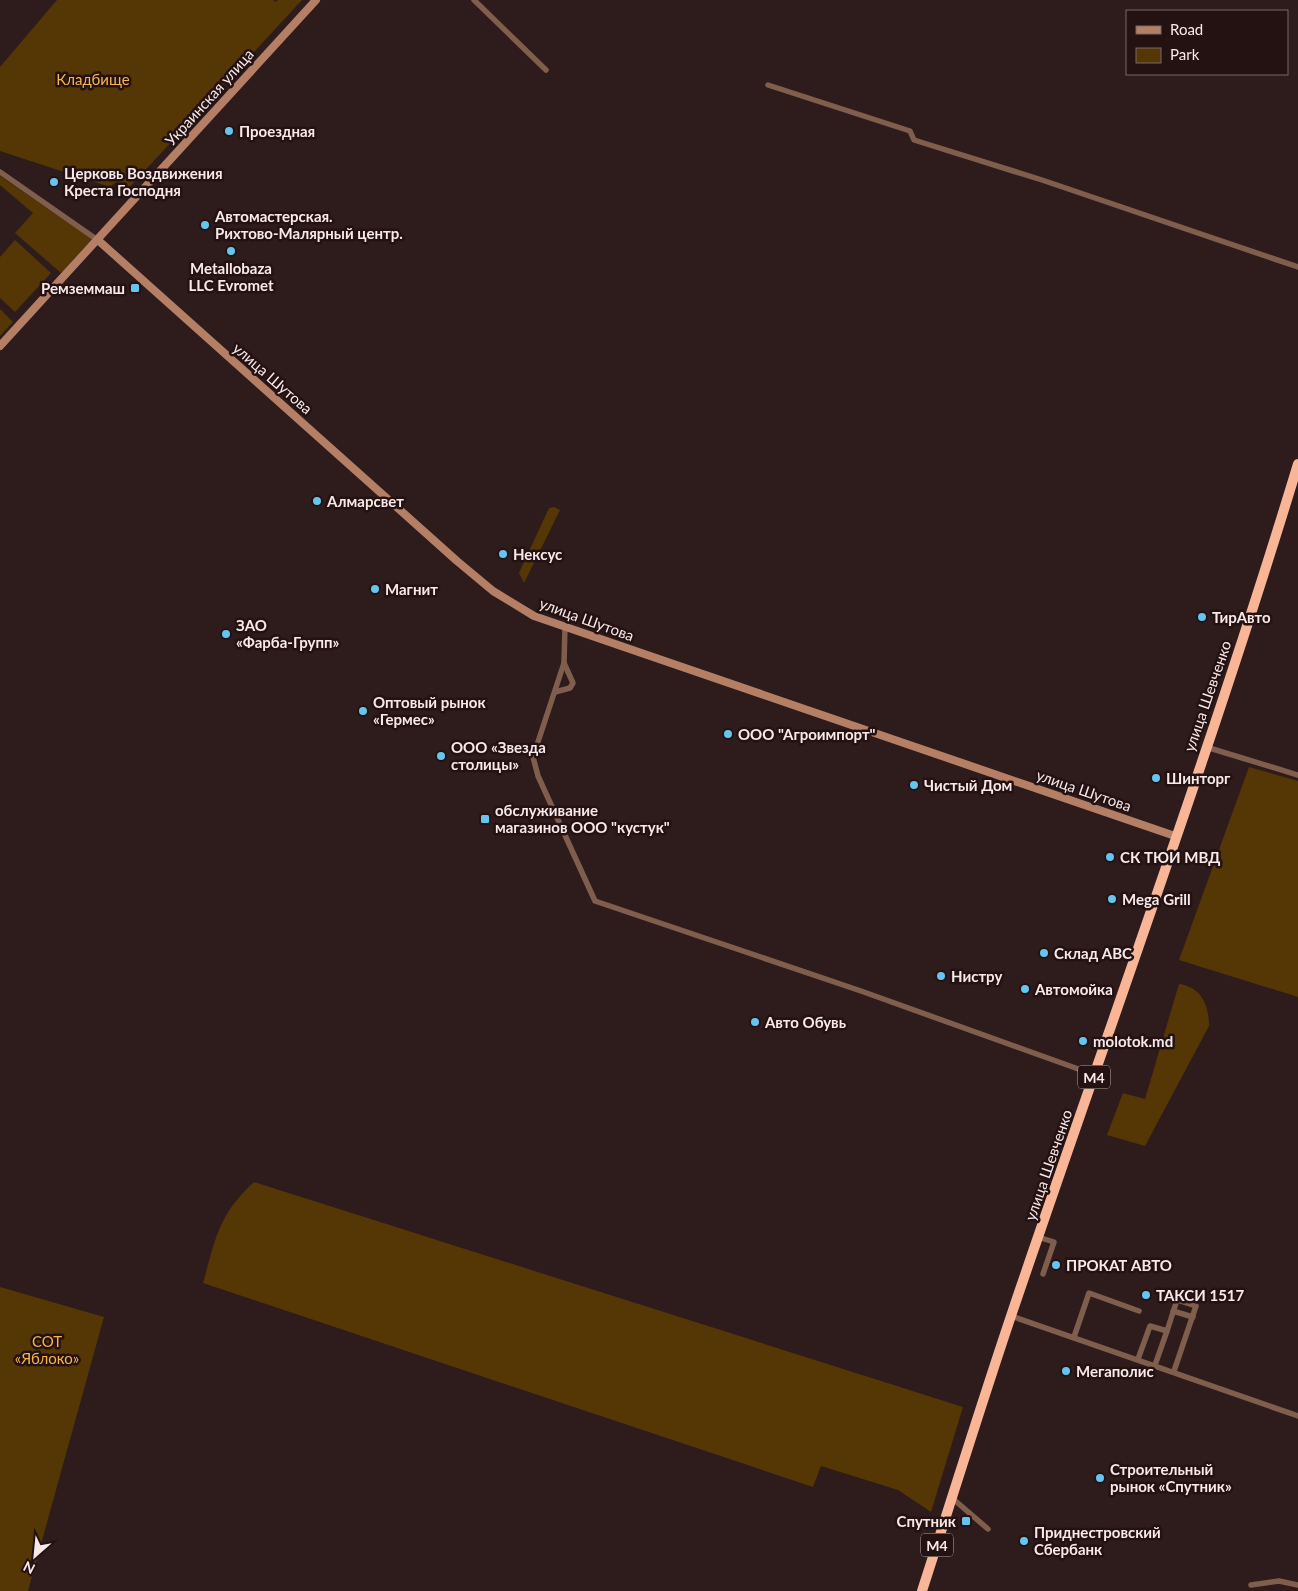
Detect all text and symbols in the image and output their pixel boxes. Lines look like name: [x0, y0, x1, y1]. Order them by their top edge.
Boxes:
legend: [1126, 10, 1288, 75]
text: Road: [1170, 20, 1203, 38]
street label: Украинская улица: [161, 45, 257, 149]
text: Park: [1170, 45, 1200, 63]
park label: Кладбище: [56, 70, 130, 88]
place label: Проездная: [239, 122, 315, 140]
marker: Проездная: [223, 125, 235, 137]
place label: Церковь Воздвижения Креста Господня: [64, 164, 223, 199]
marker: Церковь Воздвижения Креста Господня: [48, 176, 60, 188]
place label: Автомастерская. Рихтово-Малярный центр.: [214, 207, 403, 242]
marker: Автомастерская. Рихтово-Малярный центр.: [199, 219, 211, 231]
marker: Metallobaza LLC Evromet: [225, 245, 237, 257]
place label: Metallobaza LLC Evromet: [188, 259, 274, 294]
place label: Ремземмаш: [41, 279, 125, 297]
marker: Ремземмаш: [129, 282, 141, 294]
street label: улица Шутова: [230, 339, 316, 417]
place label: Алмарсвет: [326, 492, 404, 510]
marker: Алмарсвет: [311, 495, 323, 507]
place label: Нексус: [513, 545, 562, 563]
marker: Нексус: [497, 548, 509, 560]
place label: Магнит: [385, 580, 438, 598]
marker: Магнит: [369, 583, 381, 595]
street label: улица Шутова: [537, 594, 637, 644]
place label: ТирАвто: [1212, 608, 1271, 626]
marker: ТирАвто: [1196, 611, 1208, 623]
place label: ЗАО «Фарба-Групп»: [236, 616, 340, 651]
marker: ЗАО «Фарба-Групп»: [220, 628, 232, 640]
street label: улица Шевченко: [1180, 638, 1234, 754]
place label: Оптовый рынок «Гермес»: [373, 693, 486, 728]
marker: Оптовый рынок «Гермес»: [357, 705, 369, 717]
place label: ООО "Агроимпорт": [738, 725, 876, 743]
marker: ООО "Агроимпорт": [722, 728, 734, 740]
place label: ООО «Звезда столицы»: [451, 738, 546, 773]
marker: ООО «Звезда столицы»: [435, 750, 447, 762]
street label: улица Шутова: [1034, 765, 1134, 815]
place label: Шинторг: [1166, 769, 1231, 787]
marker: Шинторг: [1150, 772, 1162, 784]
place label: Чистый Дом: [924, 776, 1012, 794]
marker: Чистый Дом: [908, 779, 920, 791]
place label: обслуживание магазинов ООО "кустук": [495, 801, 670, 836]
marker: обслуживание магазинов ООО "кустук": [479, 813, 491, 825]
place label: СК ТЮИ МВД: [1120, 848, 1220, 866]
marker: СК ТЮИ МВД: [1104, 851, 1116, 863]
place label: Mega Grill: [1122, 890, 1191, 908]
marker: Mega Grill: [1106, 893, 1118, 905]
place label: Склад АВС: [1054, 944, 1132, 962]
marker: Склад АВС: [1038, 947, 1050, 959]
place label: Нистру: [951, 967, 1002, 985]
marker: Нистру: [935, 970, 947, 982]
place label: Автомойка: [1034, 980, 1113, 998]
marker: Автомойка: [1019, 983, 1031, 995]
place label: Авто Обувь: [764, 1013, 846, 1031]
marker: Авто Обувь: [749, 1016, 761, 1028]
place label: molotok.md: [1093, 1032, 1173, 1050]
marker: molotok.md: [1077, 1035, 1089, 1047]
road number: M4: [1078, 1066, 1110, 1088]
street label: улица Шевченко: [1021, 1107, 1075, 1223]
place label: ПРОКАТ АВТО: [1066, 1256, 1172, 1274]
marker: ПРОКАТ АВТО: [1050, 1259, 1062, 1271]
place label: ТАКСИ 1517: [1156, 1286, 1245, 1304]
marker: ТАКСИ 1517: [1140, 1289, 1152, 1301]
park label: СОТ «Яблоко»: [15, 1332, 79, 1367]
place label: Мегаполис: [1076, 1362, 1154, 1380]
marker: Мегаполис: [1060, 1365, 1072, 1377]
place label: Строительный рынок «Спутник»: [1110, 1460, 1232, 1495]
marker: Строительный рынок «Спутник»: [1094, 1472, 1106, 1484]
place label: Спутник: [897, 1512, 957, 1530]
marker: Спутник: [960, 1515, 972, 1527]
place label: Приднестровский Сбербанк: [1034, 1523, 1161, 1558]
north arrow: [10, 1531, 60, 1581]
road number: M4: [921, 1534, 953, 1556]
marker: Приднестровский Сбербанк: [1018, 1535, 1030, 1547]
text: N: [20, 1558, 38, 1578]

